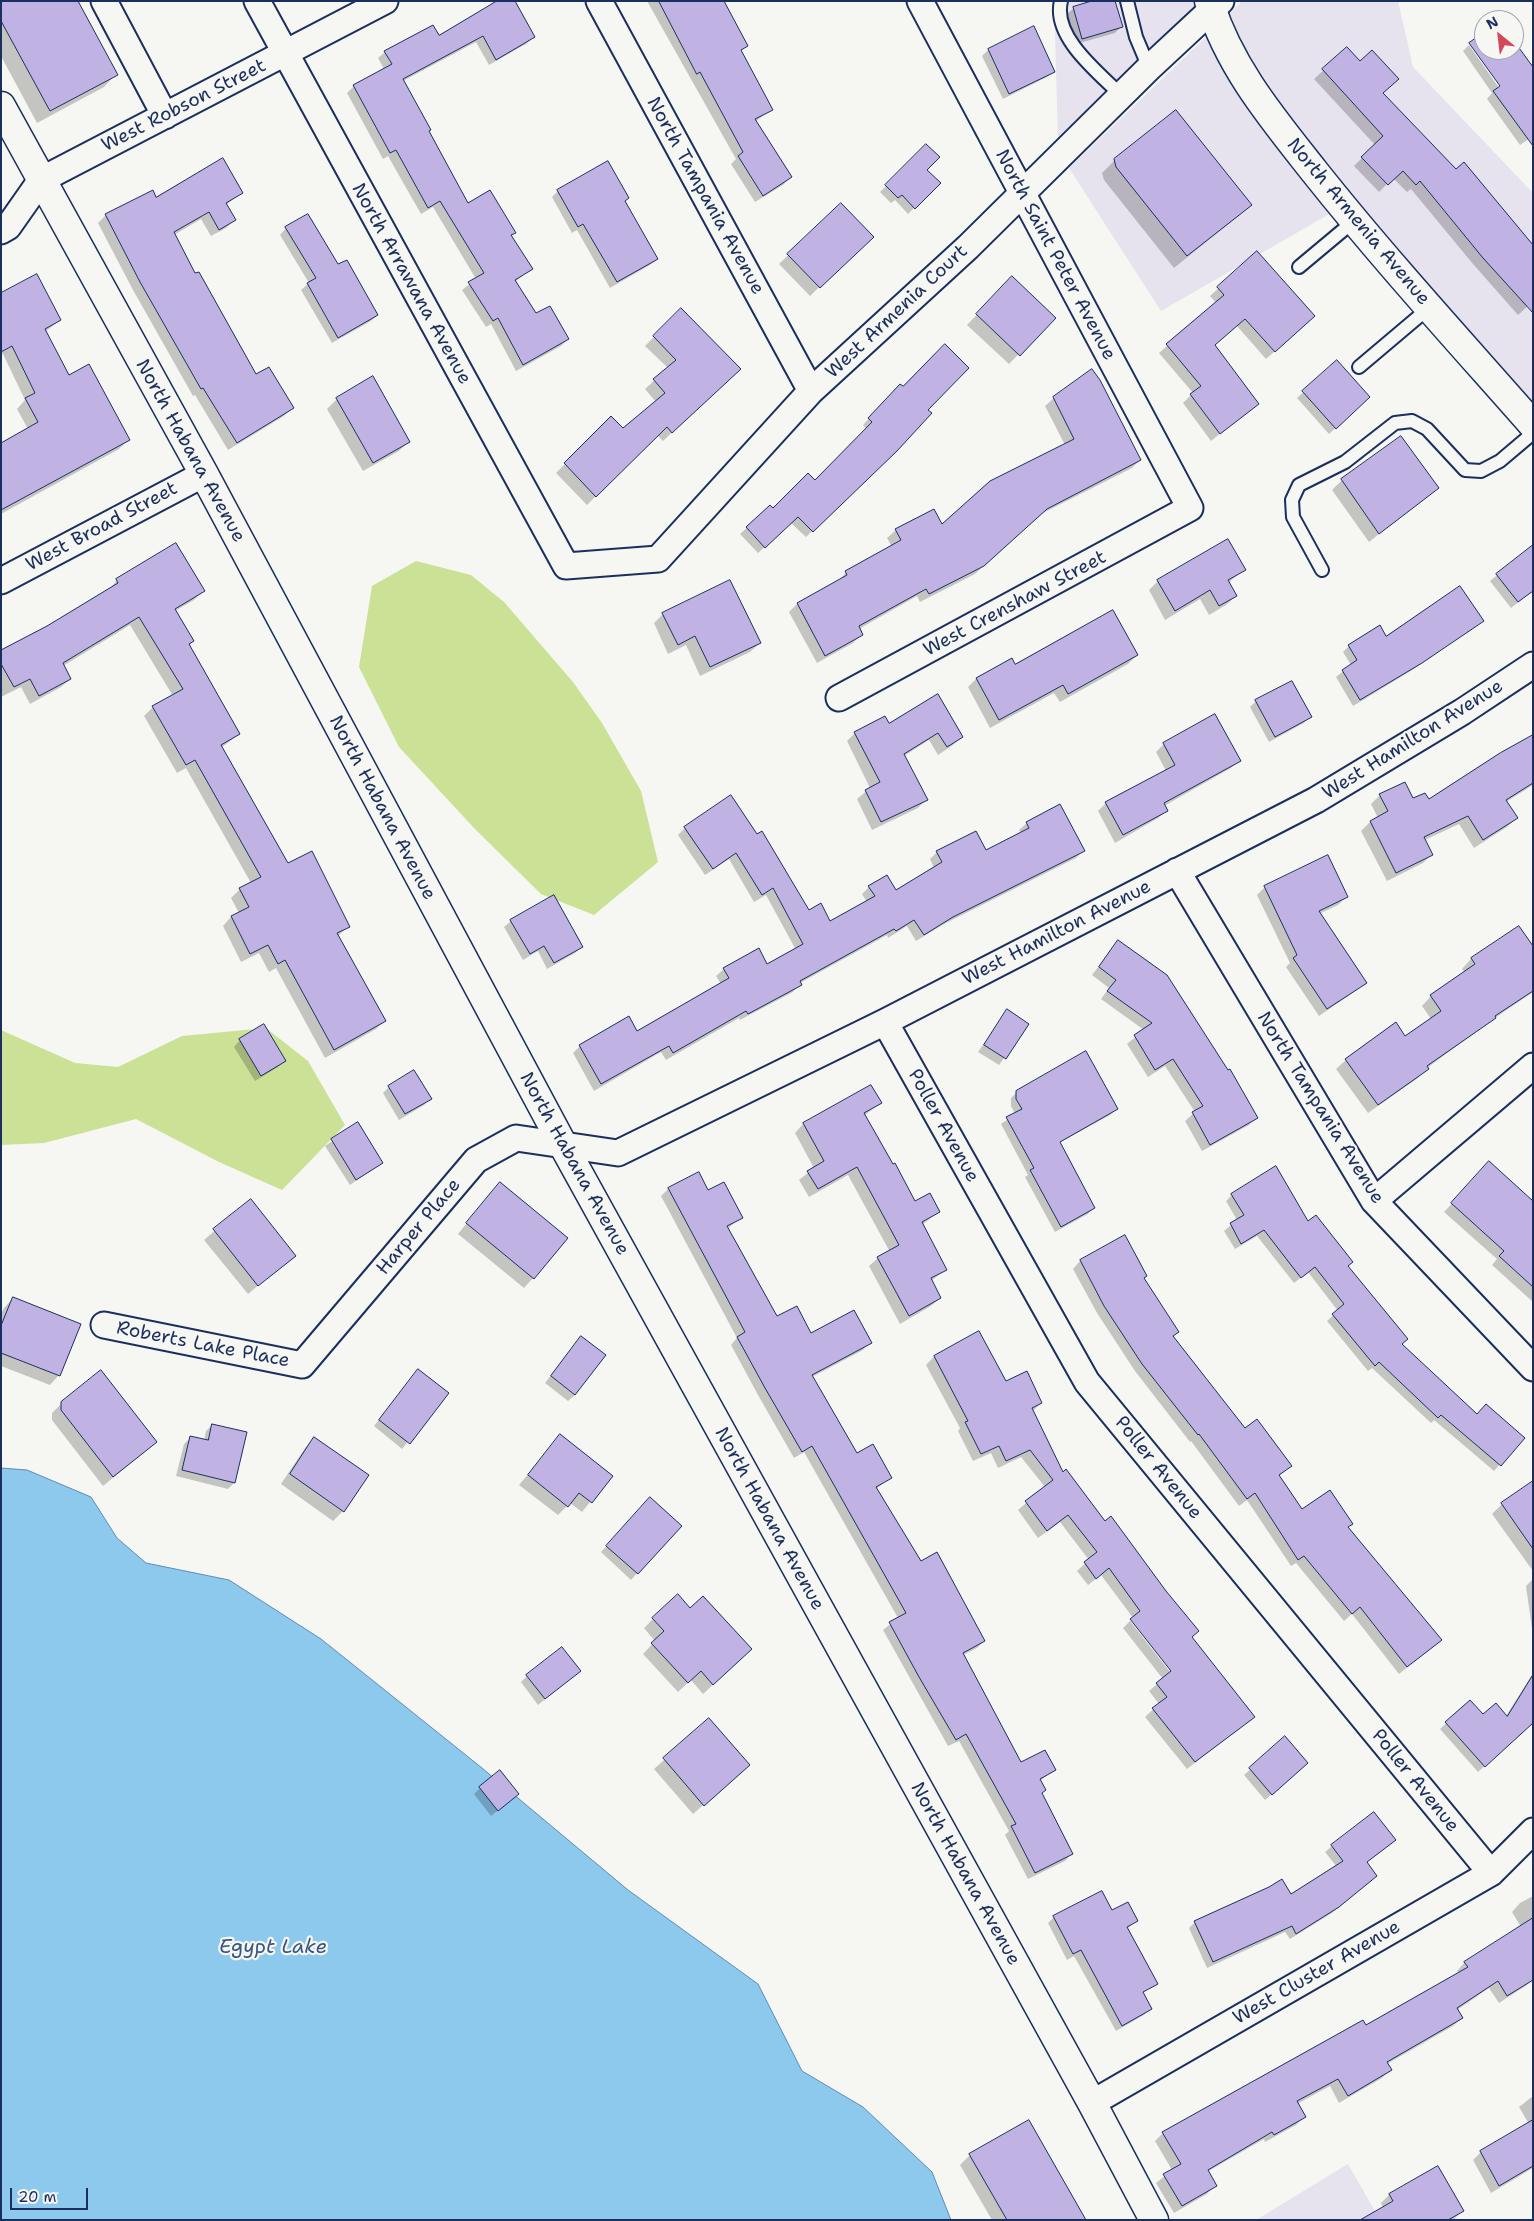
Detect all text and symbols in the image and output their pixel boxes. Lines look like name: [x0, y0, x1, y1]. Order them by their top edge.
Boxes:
north arrow: [1474, 10, 1524, 60]
text: N: [1483, 12, 1501, 33]
street label: West Robson Street: [98, 55, 270, 157]
street label: North Tampania Avenue: [641, 93, 769, 299]
street label: North Armenia Avenue: [1281, 134, 1435, 310]
street label: North Saint Peter Avenue: [990, 146, 1120, 364]
street label: North Arrawana Avenue: [346, 180, 476, 388]
street label: West Armenia Court: [821, 240, 973, 384]
street label: North Habana Avenue: [130, 356, 250, 546]
street label: West Broad Street: [22, 477, 182, 577]
street label: West Crenshaw Street: [920, 546, 1110, 662]
street label: West Hamilton Avenue: [1319, 675, 1507, 805]
street label: North Habana Avenue: [324, 712, 440, 904]
street label: West Hamilton Avenue: [959, 875, 1155, 991]
street label: North Tampania Avenue: [1251, 1008, 1389, 1208]
street label: Poller Avenue: [903, 1065, 983, 1187]
street label: North Habana Avenue: [514, 1069, 634, 1259]
street label: Harper Place: [372, 1174, 466, 1280]
street label: Roberts Lake Place: [114, 1317, 292, 1373]
street label: Poller Avenue: [1110, 1412, 1206, 1524]
street label: North Habana Avenue: [709, 1424, 829, 1614]
street label: Poller Avenue: [1367, 1725, 1463, 1837]
street label: North Habana Avenue: [905, 1779, 1025, 1969]
street label: West Cluster Avenue: [1229, 1916, 1405, 2030]
water label: Egypt Lake: [219, 1936, 327, 1960]
scale bar: [12, 2178, 90, 2210]
text: 20 m: [18, 2187, 57, 2207]

